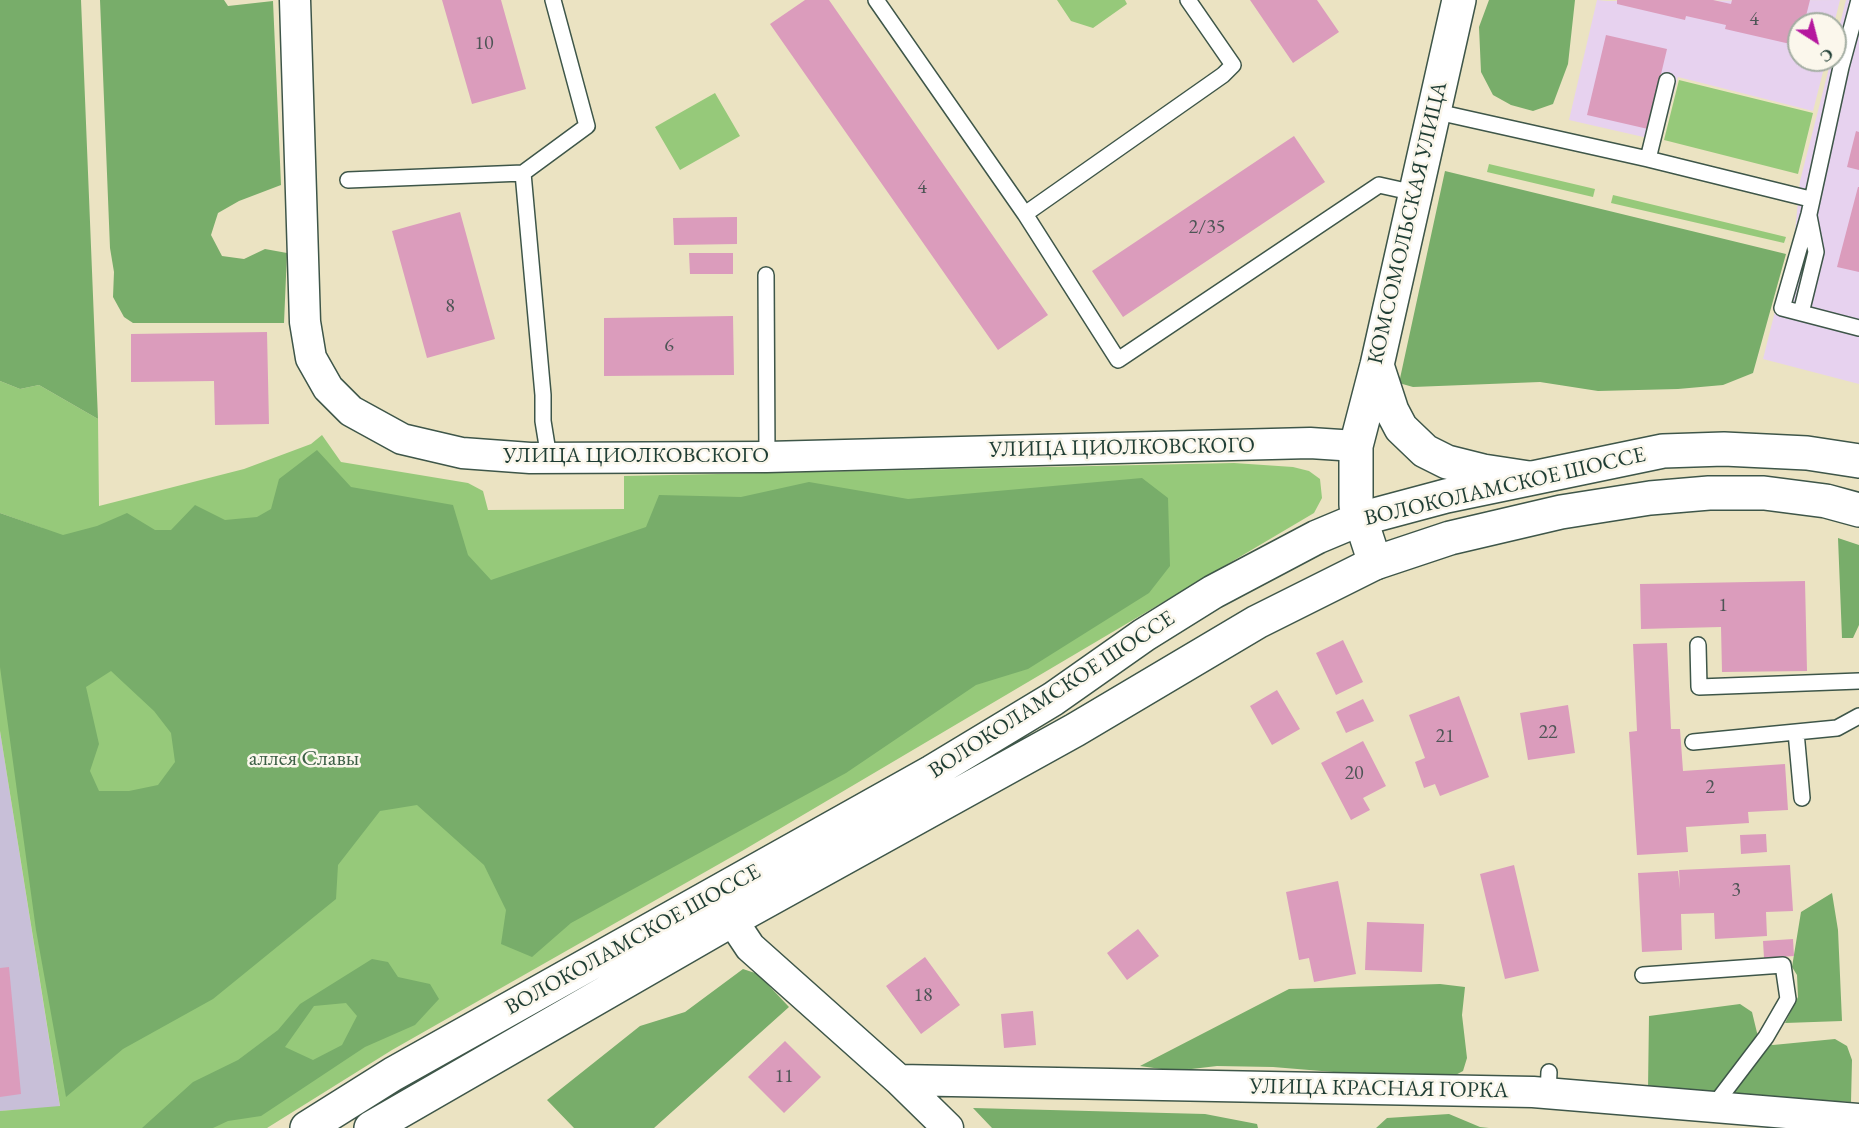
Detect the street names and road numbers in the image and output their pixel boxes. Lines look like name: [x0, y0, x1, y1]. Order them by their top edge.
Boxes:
street label: КОМСОМОЛЬСКАЯ УЛИЦА: [1363, 79, 1453, 367]
street label: УЛИЦА ЦИОЛКОВСКОГО: [989, 432, 1255, 464]
street label: ВОЛОКОЛАМСКОЕ ШОССЕ: [1362, 442, 1648, 532]
street label: УЛИЦА ЦИОЛКОВСКОГО: [503, 443, 769, 469]
street label: ВОЛОКОЛАМСКОЕ ШОССЕ: [924, 606, 1180, 784]
street label: ВОЛОКОЛАМСКОЕ ШОССЕ: [501, 859, 765, 1021]
street label: УЛИЦА КРАСНАЯ ГОРКА: [1249, 1074, 1509, 1104]

